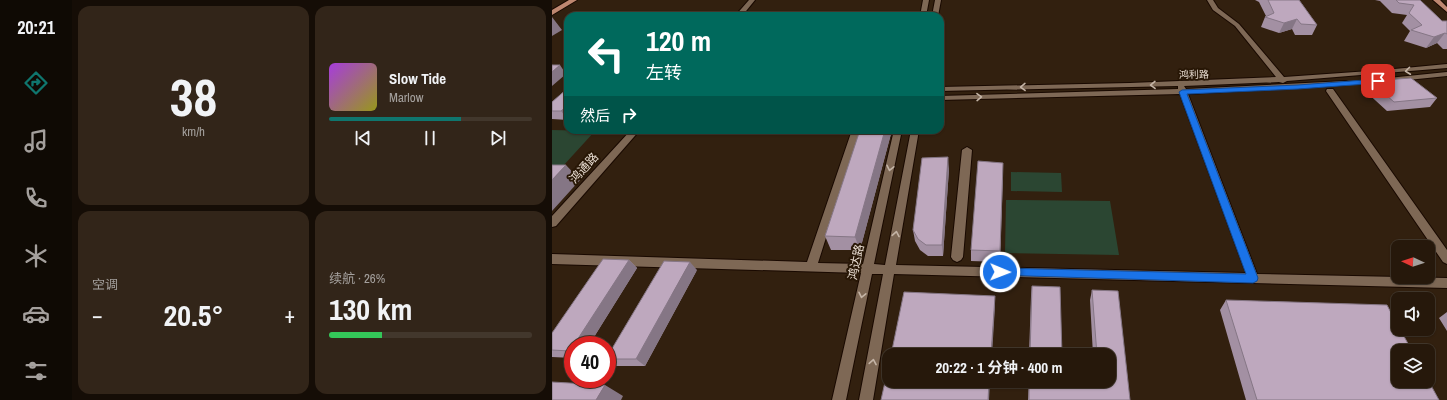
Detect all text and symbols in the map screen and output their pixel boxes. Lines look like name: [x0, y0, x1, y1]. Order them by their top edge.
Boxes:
text: 20:21: [17, 15, 55, 40]
text: 120 m: [646, 22, 711, 60]
icon: left: [580, 28, 632, 80]
text: 左转: [646, 60, 682, 85]
text: 38: [170, 62, 217, 132]
pin: [1361, 64, 1395, 98]
one-way arrow: [1405, 66, 1411, 75]
text: Slow Tide: [389, 68, 446, 89]
street label: 鸿利路: [1179, 68, 1209, 81]
icon: directions: [22, 69, 50, 97]
icon: arrive: [1367, 70, 1389, 92]
one-way arrow: [1150, 80, 1156, 89]
one-way arrow: [1020, 83, 1026, 91]
text: Marlow: [389, 89, 423, 106]
one-way arrow: [976, 93, 982, 101]
icon: right: [618, 104, 640, 126]
text: 然后: [580, 105, 610, 126]
text: km/h: [182, 123, 205, 140]
icon: music: [22, 127, 50, 155]
icon: previous: [352, 127, 374, 149]
icon: pause: [419, 127, 441, 149]
icon: next: [487, 127, 509, 149]
street label: 鸿通路: [566, 149, 602, 187]
one-way arrow: [886, 165, 894, 171]
icon: phone: [22, 184, 50, 212]
one-way arrow: [891, 231, 900, 237]
north arrow: [1391, 240, 1435, 284]
map controls: [1391, 240, 1435, 388]
icon: climate: [22, 242, 50, 270]
street label: 鸿达路: [844, 243, 868, 281]
position arrow: [979, 251, 1021, 293]
text: 续航 · 26%: [329, 270, 385, 287]
text: 空调: [92, 276, 118, 293]
text: 130 km: [329, 289, 412, 329]
one-way arrow: [859, 292, 867, 298]
button: sound: [1391, 292, 1435, 336]
text: 20.5°: [164, 295, 223, 335]
icon: car: [22, 300, 50, 328]
text: −: [92, 300, 103, 330]
text: +: [284, 300, 295, 330]
speed limit sign: 40: [564, 336, 616, 388]
button: layers: [1391, 344, 1435, 388]
icon: filters: [22, 357, 50, 385]
text: 20:22 · 1 分钟 · 400 m: [935, 357, 1063, 378]
one-way arrow: [868, 359, 877, 365]

